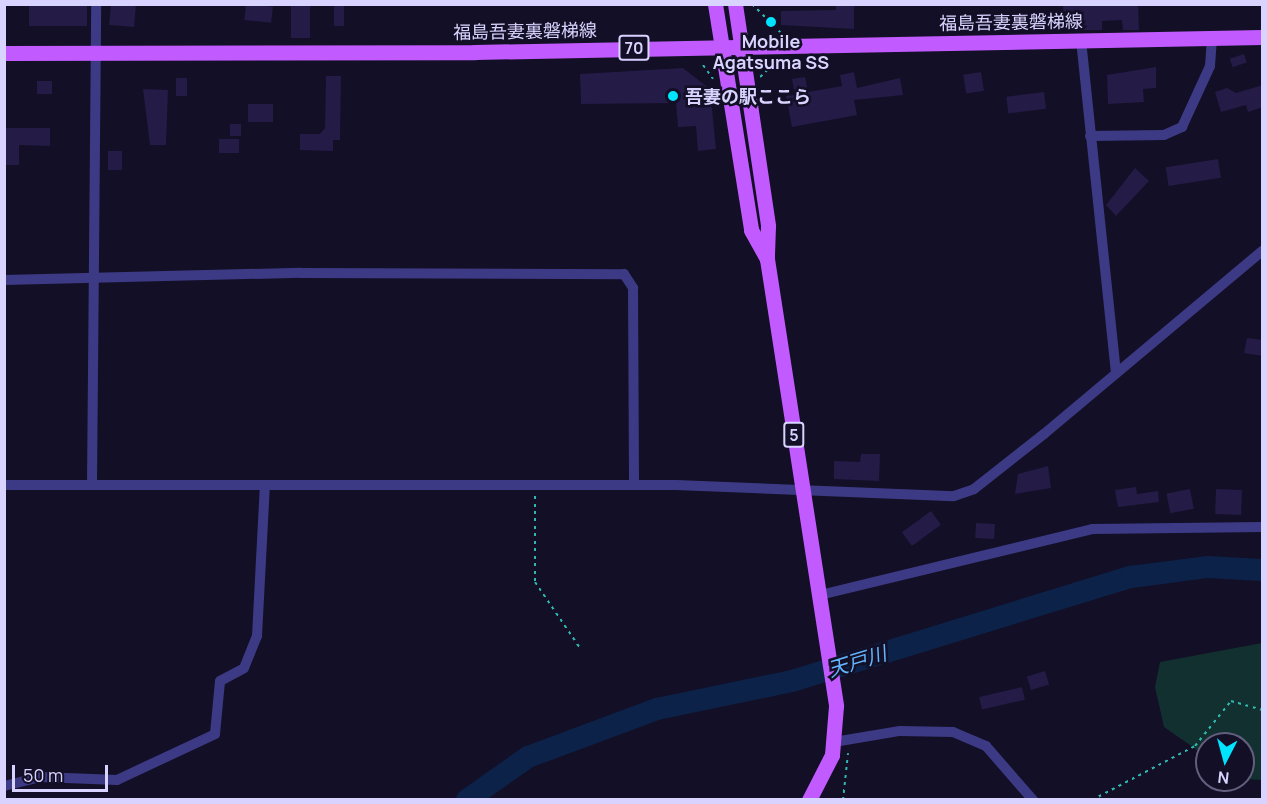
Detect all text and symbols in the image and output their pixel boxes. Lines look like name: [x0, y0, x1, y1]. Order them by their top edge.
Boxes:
street label: 福島吾妻裏磐梯線: [939, 10, 1083, 34]
marker: Mobile Agatsuma SS: [764, 15, 778, 29]
street label: 福島吾妻裏磐梯線: [453, 19, 597, 43]
place label: Mobile Agatsuma SS: [713, 31, 829, 74]
road number: 70: [618, 35, 650, 61]
place label: 吾妻の駅ここら: [685, 85, 811, 107]
marker: 吾妻の駅ここら: [666, 89, 680, 103]
road number: 5: [782, 422, 806, 448]
water label: 天戸川: [825, 641, 889, 681]
north arrow: [1195, 732, 1255, 792]
scale bar: [15, 753, 111, 791]
text: 50 m: [23, 763, 63, 787]
text: N: [1216, 766, 1230, 789]

